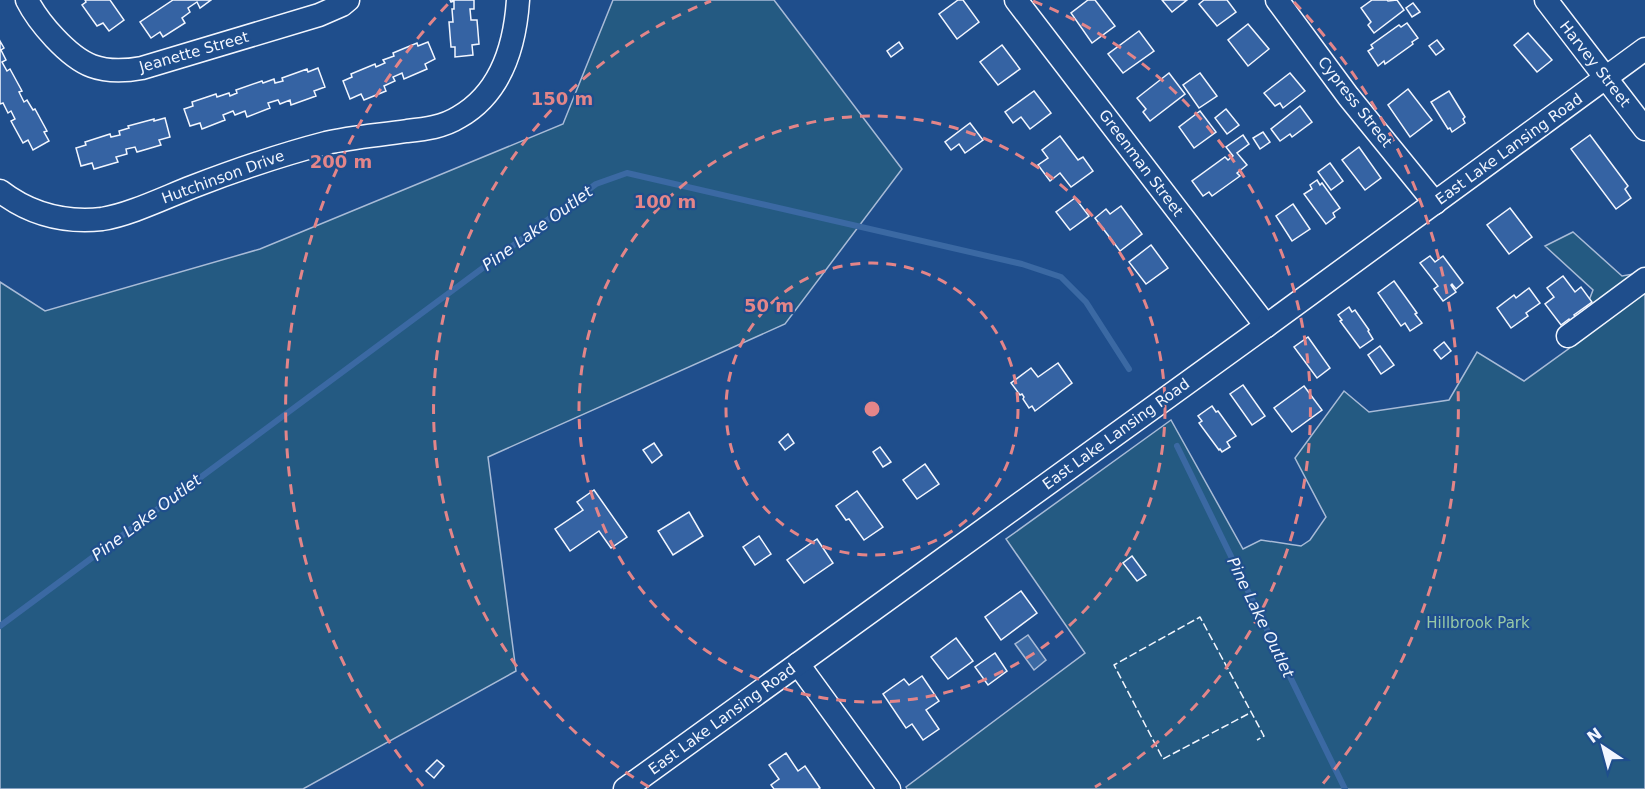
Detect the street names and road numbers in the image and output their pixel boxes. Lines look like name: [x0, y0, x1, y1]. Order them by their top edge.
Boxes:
street label: Harvey Street: [1556, 17, 1634, 111]
street label: Jeanette Street: [136, 28, 251, 76]
street label: Cypress Street: [1314, 53, 1396, 151]
street label: East Lake Lansing Road: [1432, 90, 1586, 208]
street label: Greenman Street: [1095, 106, 1187, 220]
street label: Hutchinson Drive: [159, 146, 287, 208]
street label: East Lake Lansing Road: [1039, 375, 1193, 493]
street label: East Lake Lansing Road: [645, 660, 799, 778]

